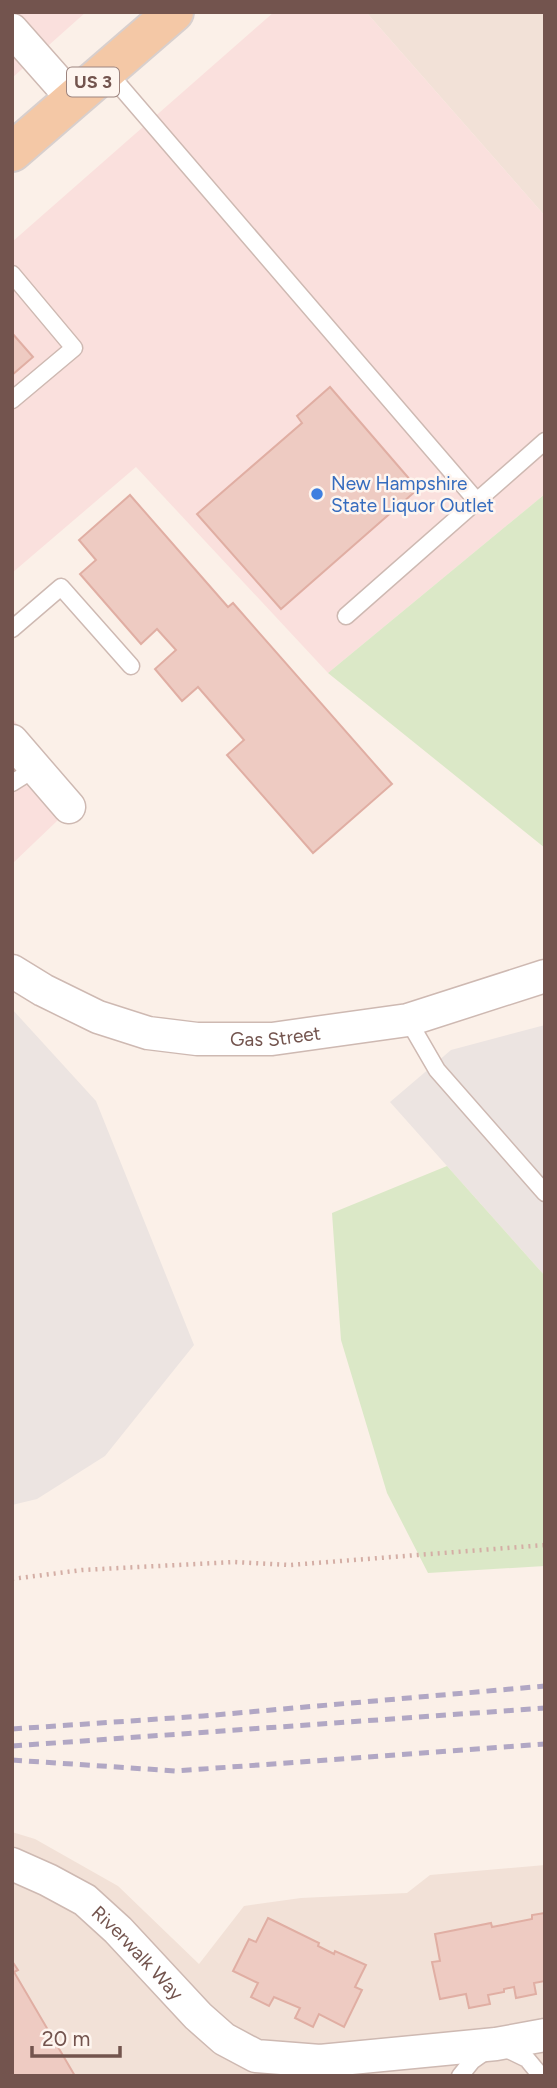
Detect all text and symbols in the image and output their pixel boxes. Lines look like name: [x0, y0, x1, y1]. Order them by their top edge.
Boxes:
road number: US 3: [67, 68, 119, 96]
place label: New Hampshire State Liquor Outlet: [331, 472, 494, 517]
marker: New Hampshire State Liquor Outlet: [309, 486, 325, 502]
street label: Gas Street: [230, 1021, 322, 1051]
street label: Riverwalk Way: [87, 1901, 188, 2005]
scale bar: [32, 2014, 119, 2058]
text: 20 m: [42, 2026, 90, 2051]

